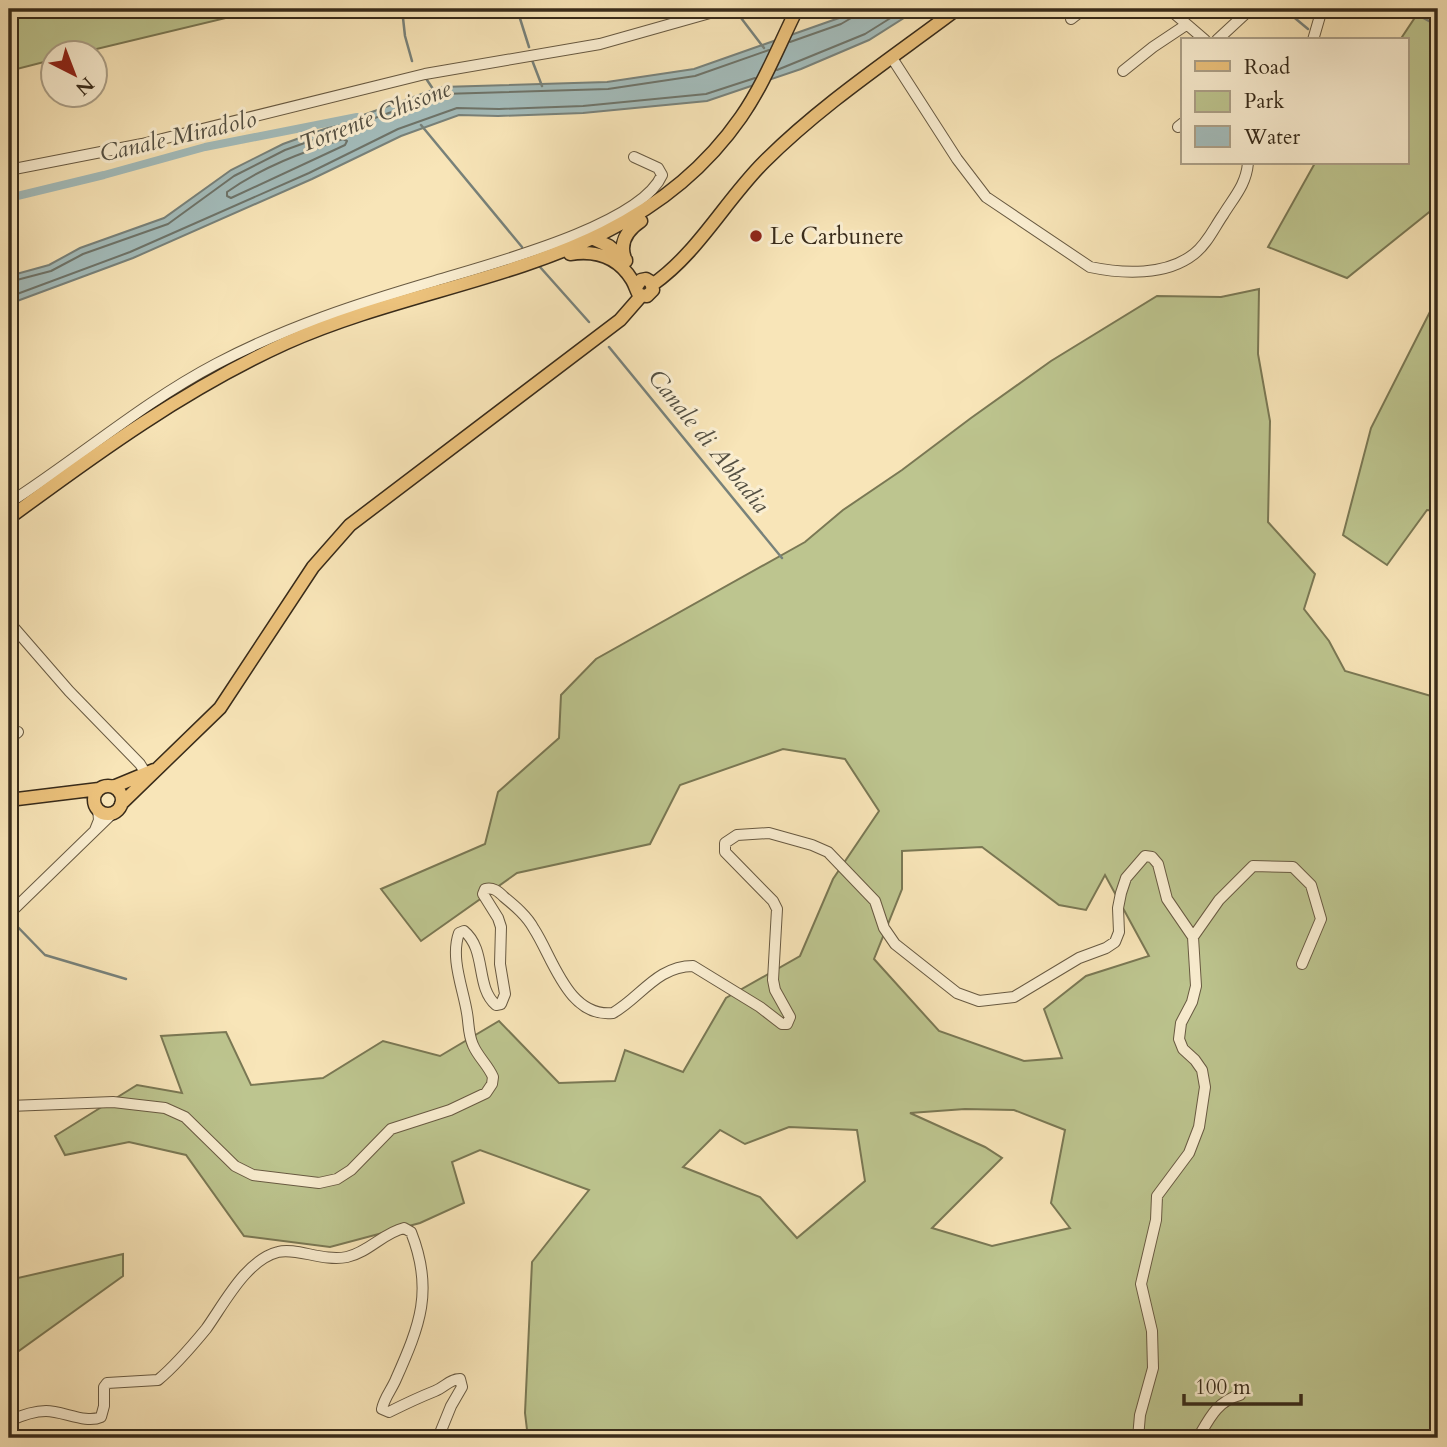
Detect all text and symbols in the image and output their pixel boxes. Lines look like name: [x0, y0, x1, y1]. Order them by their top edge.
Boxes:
north arrow: [38, 38, 108, 108]
legend: [1181, 38, 1408, 164]
text: Road: [1244, 53, 1290, 82]
text: N: [70, 71, 100, 101]
water label: Torrente Chisone: [295, 72, 456, 161]
text: Park: [1244, 87, 1285, 116]
water label: Canale Miradolo: [97, 102, 260, 171]
text: Water: [1243, 123, 1300, 152]
place label: Le Carbunere: [770, 221, 904, 252]
marker: Le Carbunere: [748, 228, 764, 244]
water label: Canale di Abbadia: [640, 362, 777, 521]
scale bar: [1184, 1363, 1302, 1407]
text: 100 m: [1195, 1373, 1251, 1402]

